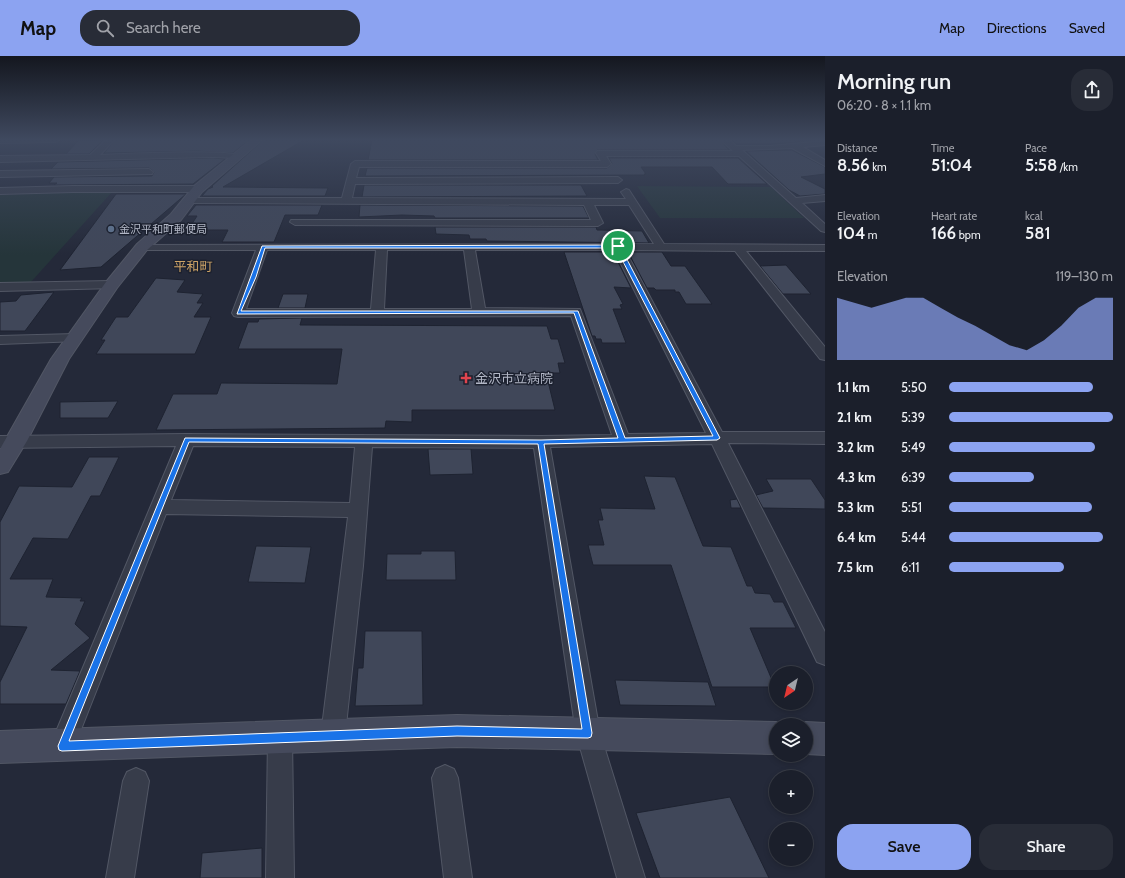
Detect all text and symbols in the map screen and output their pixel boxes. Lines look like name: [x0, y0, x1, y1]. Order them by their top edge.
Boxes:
search box: [80, 10, 360, 46]
text: Map: [20, 17, 56, 40]
icon: search: [94, 17, 116, 39]
text: Search here: [126, 19, 201, 37]
text: Map: [939, 19, 965, 37]
text: Directions: [987, 19, 1047, 37]
text: Saved: [1069, 19, 1105, 37]
text: Morning run: [837, 68, 951, 95]
button: share: [1071, 69, 1113, 111]
text: 06:20 · 8 × 1.1 km: [837, 97, 931, 113]
text: Distance: [837, 141, 878, 155]
text: Time: [931, 141, 954, 155]
text: Pace: [1025, 141, 1047, 155]
text: 8.56: [837, 155, 870, 175]
text: 51:04: [931, 155, 972, 175]
text: 5:58: [1025, 155, 1057, 175]
text: km: [870, 160, 887, 174]
text: /km: [1057, 160, 1078, 174]
text: Elevation: [837, 209, 880, 223]
text: Heart rate: [931, 209, 977, 223]
text: kcal: [1025, 209, 1043, 223]
place label: 金沢平和町郵便局: [119, 222, 207, 236]
text: 104: [837, 223, 865, 243]
text: 166: [931, 223, 956, 243]
text: 581: [1025, 223, 1050, 243]
marker: 金沢平和町郵便局: [106, 224, 116, 234]
text: m: [865, 228, 877, 242]
text: bpm: [956, 228, 981, 242]
pin: [601, 229, 635, 263]
icon: arrive: [607, 235, 629, 257]
district label: 平和町: [173, 258, 213, 274]
text: Elevation: [837, 268, 888, 284]
text: 119–130 m: [1056, 268, 1113, 284]
place label: 金沢市立病院: [475, 370, 553, 386]
marker: 金沢市立病院: [460, 372, 472, 384]
text: 1.1 km: [837, 379, 870, 395]
text: 5:50: [901, 379, 927, 395]
text: 2.1 km: [837, 409, 872, 425]
text: 5:39: [901, 409, 925, 425]
text: 3.2 km: [837, 439, 874, 455]
text: 5:49: [901, 439, 926, 455]
text: 4.3 km: [837, 469, 876, 485]
text: 6:39: [901, 469, 926, 485]
text: 5.3 km: [837, 499, 874, 515]
text: 5:51: [901, 499, 922, 515]
text: 6.4 km: [837, 529, 876, 545]
text: 5:44: [901, 529, 926, 545]
text: 7.5 km: [837, 559, 874, 575]
text: 6:11: [901, 559, 920, 575]
north arrow: [769, 666, 813, 710]
map controls: [769, 666, 813, 866]
button: layers: [769, 718, 813, 762]
button: +: [769, 770, 813, 814]
button: −: [769, 822, 813, 866]
button: Save: [837, 824, 971, 870]
button: Share: [979, 824, 1113, 870]

